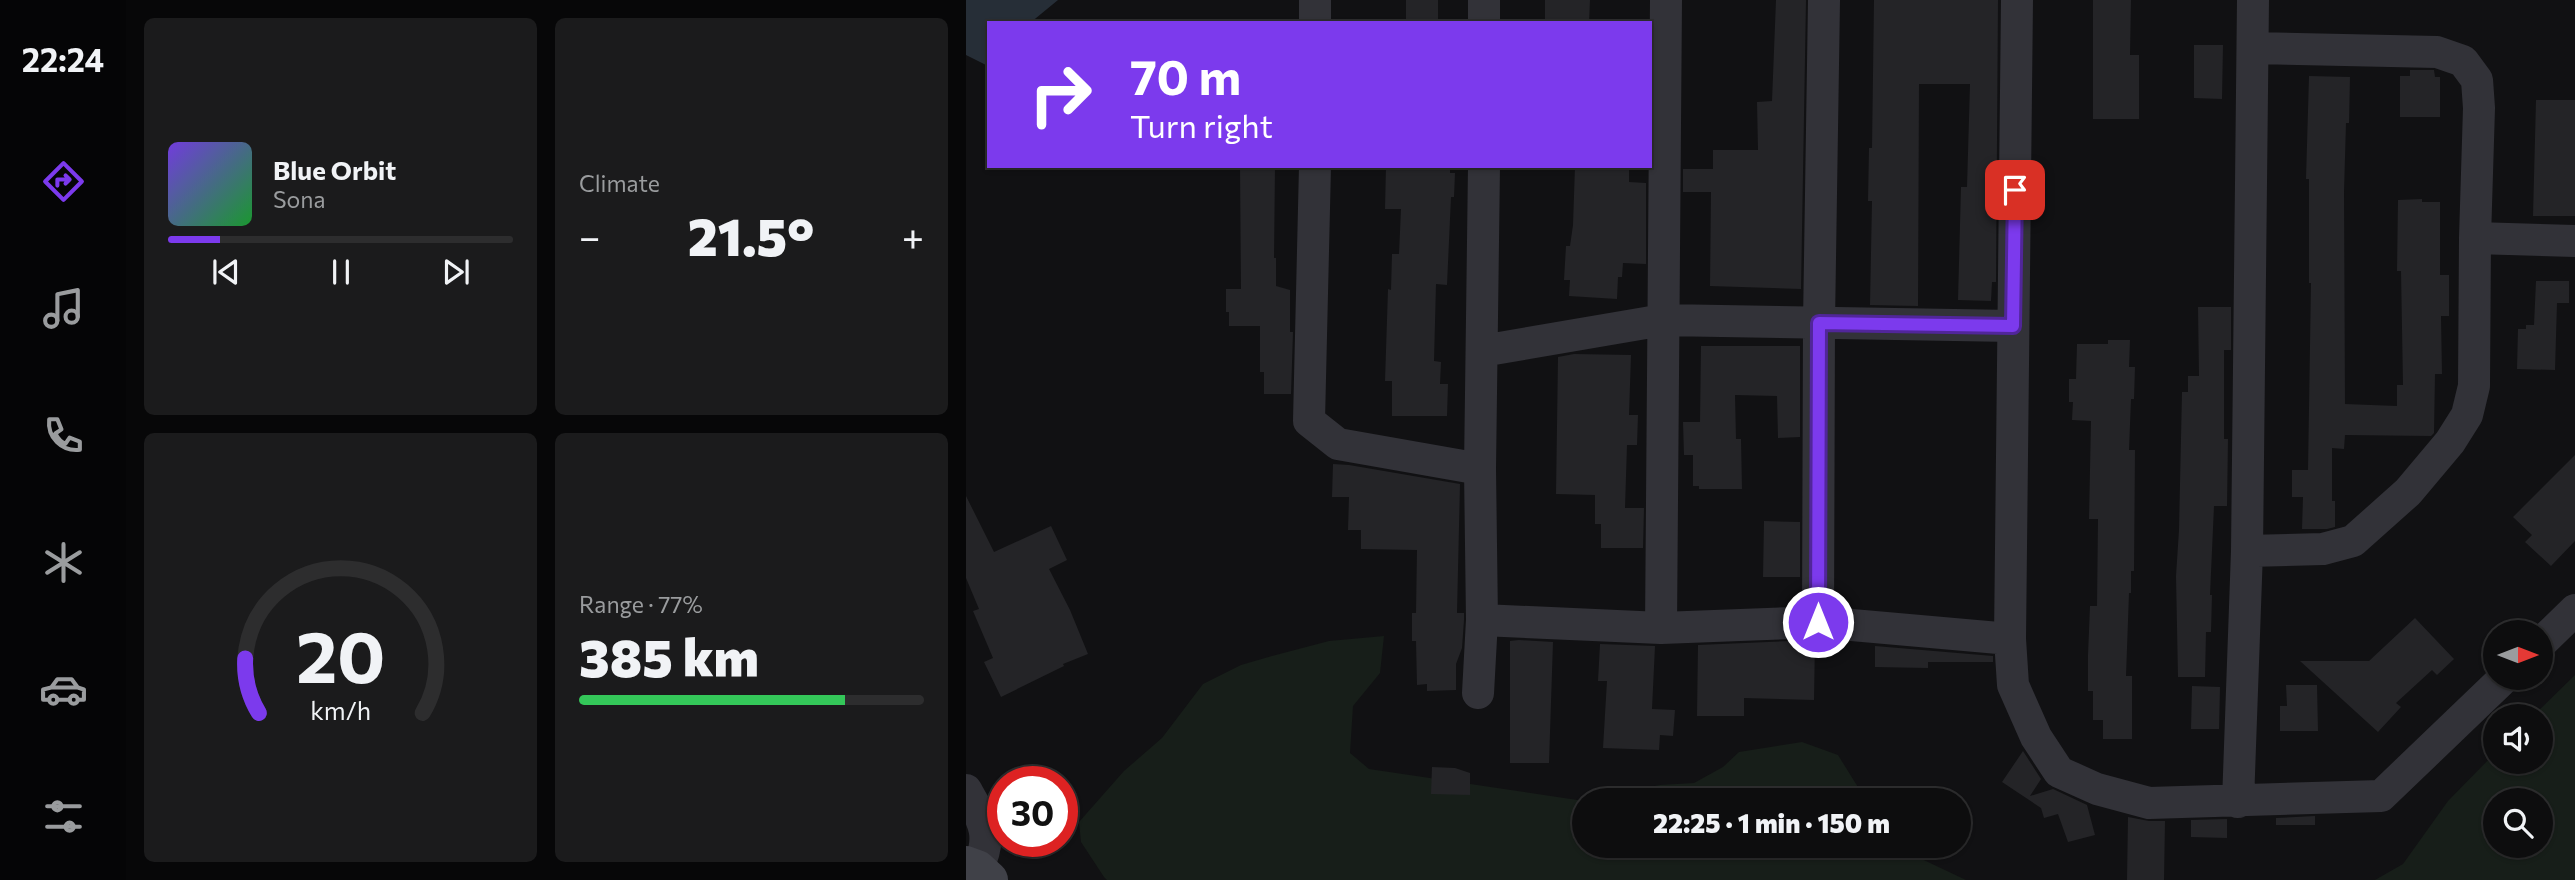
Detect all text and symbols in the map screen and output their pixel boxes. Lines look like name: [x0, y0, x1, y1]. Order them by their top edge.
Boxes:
text: 22:24: [22, 39, 104, 79]
text: 70 m: [1130, 45, 1241, 105]
icon: right: [1015, 49, 1106, 140]
text: Turn right: [1130, 105, 1273, 145]
text: Blue Orbit: [273, 154, 396, 185]
icon: directions: [39, 157, 88, 206]
pin: [1985, 160, 2045, 220]
text: Climate: [579, 169, 660, 197]
icon: arrive: [1996, 171, 2034, 209]
text: Sona: [273, 185, 325, 213]
text: 21.5°: [688, 203, 814, 267]
text: −: [579, 212, 601, 259]
text: +: [902, 212, 924, 259]
icon: previous: [207, 253, 245, 291]
icon: pause: [322, 253, 360, 291]
icon: next: [437, 253, 475, 291]
icon: music: [39, 284, 88, 333]
icon: phone: [39, 411, 88, 460]
icon: climate: [39, 538, 88, 587]
position arrow: [1781, 585, 1855, 659]
text: Range · 77%: [579, 590, 703, 618]
text: 20: [296, 610, 385, 699]
north arrow: [2483, 620, 2553, 690]
map controls: [2483, 620, 2553, 858]
text: 385 km: [579, 624, 759, 688]
icon: car: [39, 665, 88, 714]
text: km/h: [310, 695, 371, 725]
button: sound: [2483, 704, 2553, 774]
speed limit sign: 30: [987, 766, 1078, 857]
button: search: [2483, 788, 2553, 858]
icon: filters: [39, 792, 88, 841]
text: 22:25 · 1 min · 150 m: [1653, 807, 1890, 838]

